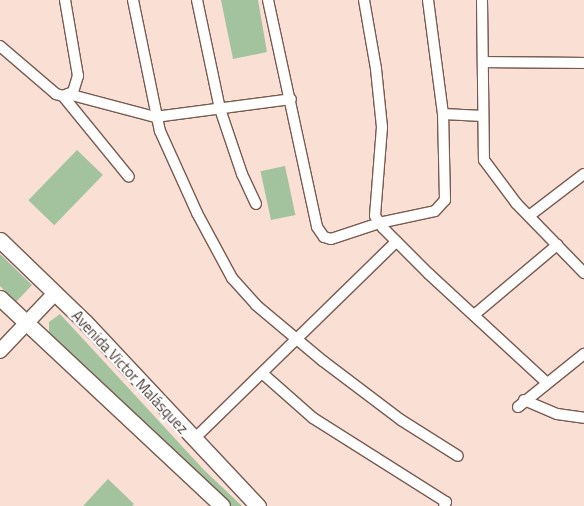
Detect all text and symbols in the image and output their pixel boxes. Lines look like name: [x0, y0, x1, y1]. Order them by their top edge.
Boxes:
street label: Avenida Victor Malásquez: [68, 307, 192, 437]

